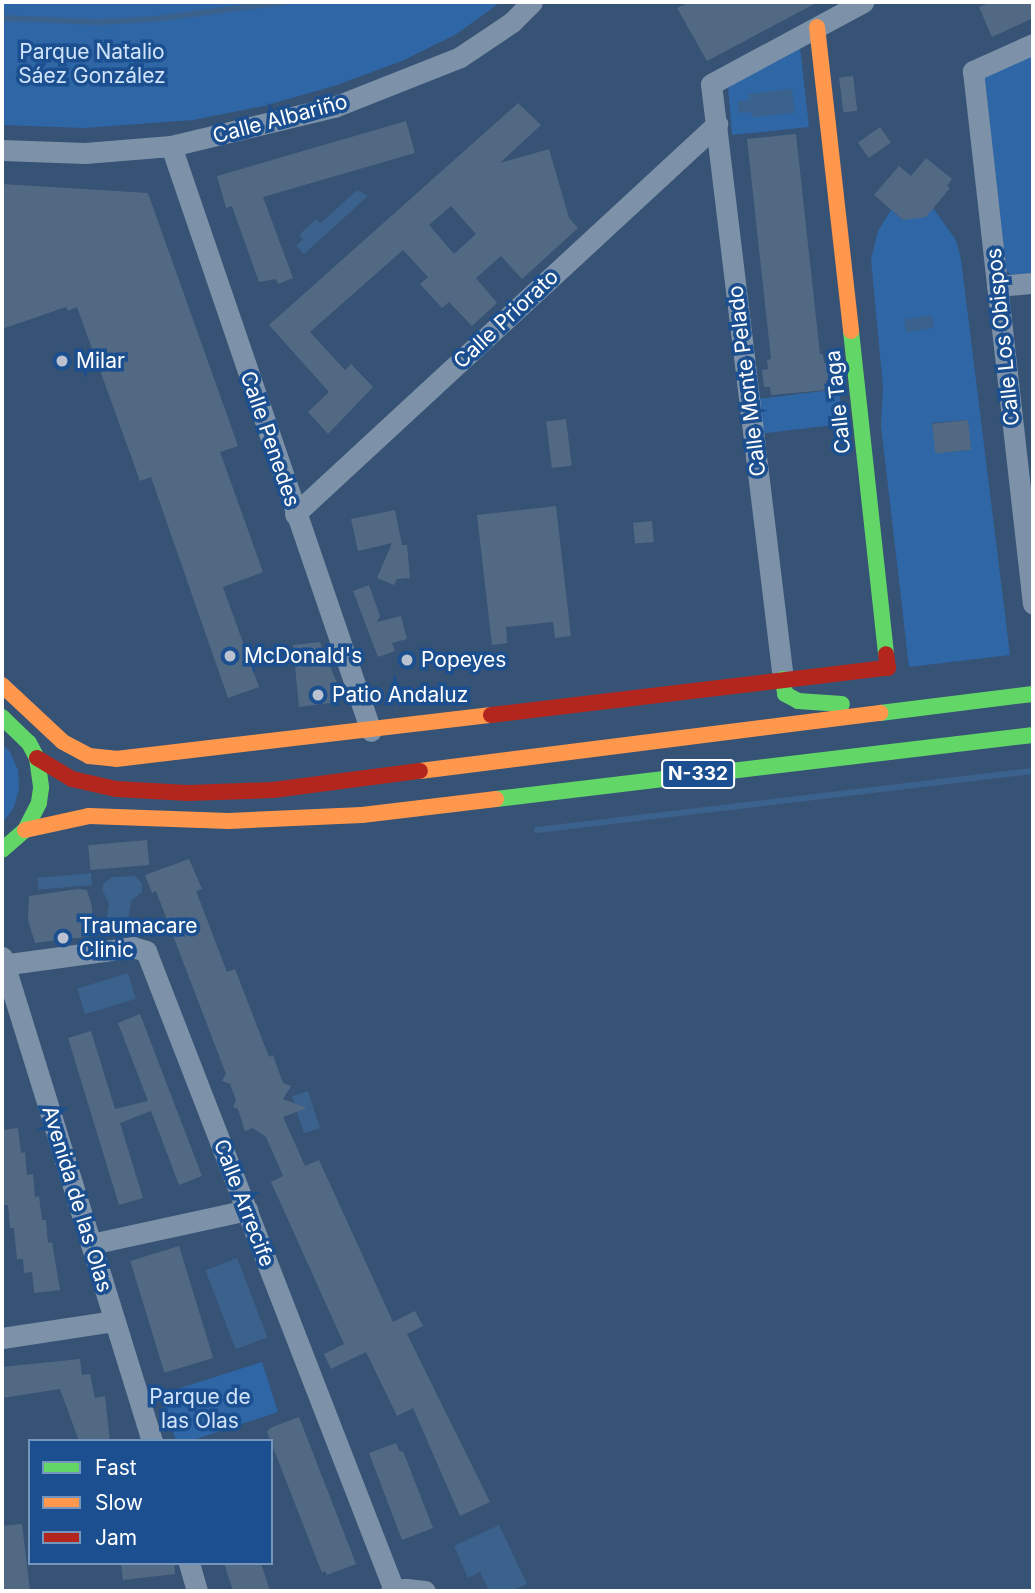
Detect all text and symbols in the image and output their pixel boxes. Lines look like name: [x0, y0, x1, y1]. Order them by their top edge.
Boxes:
park label: Parque Natalio Sáez González: [18, 39, 166, 89]
street label: Calle Albariño: [210, 89, 350, 149]
street label: Calle Los Obispos: [981, 247, 1025, 427]
street label: Calle Priorato: [449, 264, 563, 374]
street label: Calle Monte Pelado: [723, 284, 771, 478]
place label: Milar: [76, 348, 125, 374]
street label: Calle Taga: [820, 349, 856, 455]
marker: Milar: [54, 353, 70, 369]
street label: Calle Penedes: [235, 368, 305, 510]
place label: McDonald's: [244, 643, 362, 669]
place label: Popeyes: [421, 647, 506, 673]
marker: McDonald's: [222, 648, 238, 664]
marker: Popeyes: [399, 652, 415, 668]
place label: Patio Andaluz: [332, 682, 468, 708]
marker: Patio Andaluz: [310, 687, 326, 703]
road number: N-332: [660, 758, 736, 790]
place label: Traumacare Clinic: [79, 913, 197, 963]
marker: Traumacare Clinic: [53, 928, 73, 948]
street label: Avenida de las Olas: [37, 1103, 117, 1295]
street label: Calle Arrecife: [208, 1136, 280, 1270]
park label: Parque de las Olas: [149, 1384, 251, 1434]
legend: [28, 1439, 273, 1565]
text: Fast: [95, 1455, 137, 1480]
text: Slow: [95, 1490, 143, 1515]
text: Jam: [95, 1525, 137, 1550]

